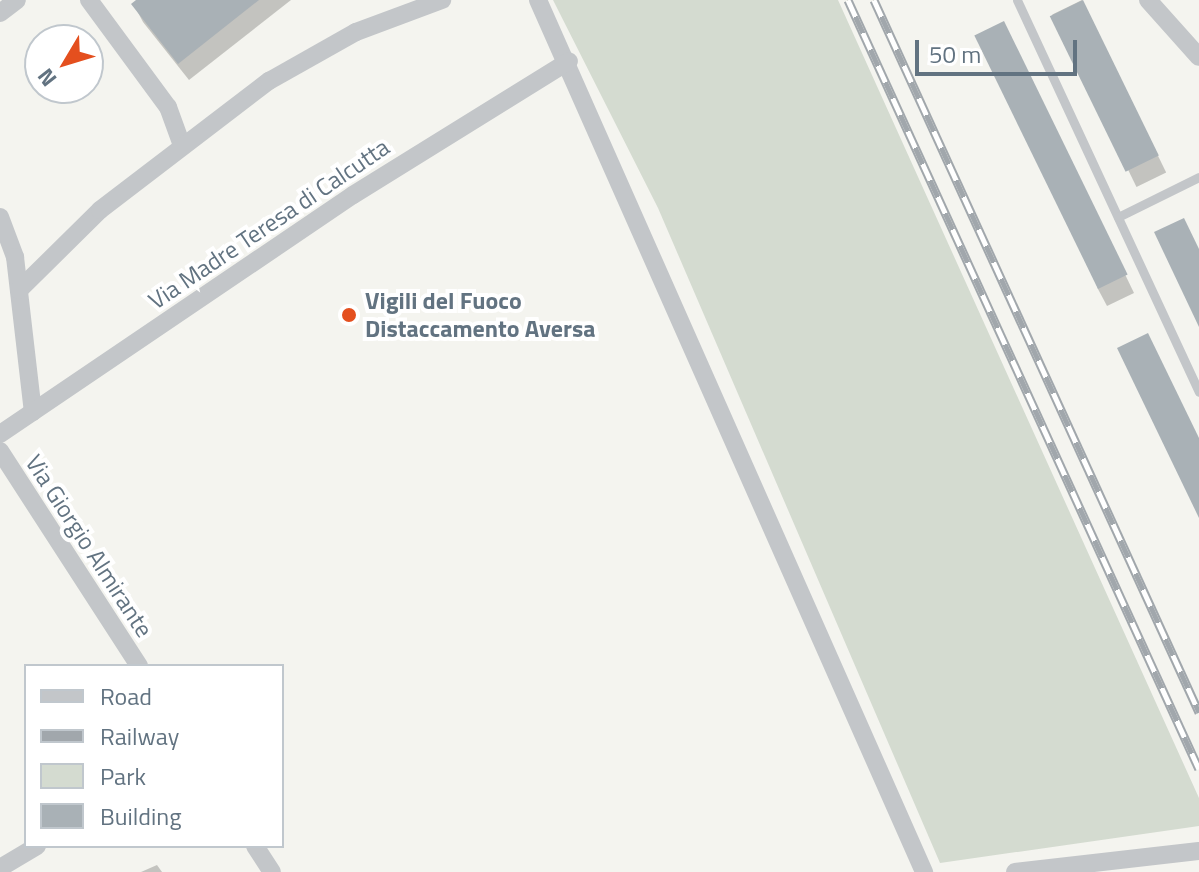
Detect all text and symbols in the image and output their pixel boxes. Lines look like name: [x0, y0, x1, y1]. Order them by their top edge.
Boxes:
north arrow: [24, 24, 104, 104]
scale bar: [919, 24, 1081, 74]
text: 50 m: [929, 36, 981, 72]
text: N: [29, 61, 65, 94]
street label: Via Madre Teresa di Calcutta: [143, 133, 395, 315]
place label: Vigili del Fuoco Distaccamento Aversa: [365, 287, 595, 343]
marker: Vigili del Fuoco Distaccamento Aversa: [340, 306, 358, 324]
street label: Via Giorgio Almirante: [19, 449, 159, 643]
legend: [24, 664, 284, 848]
text: Road: [100, 678, 152, 714]
text: Railway: [100, 718, 179, 754]
text: Park: [100, 758, 146, 794]
text: Building: [100, 798, 182, 834]

